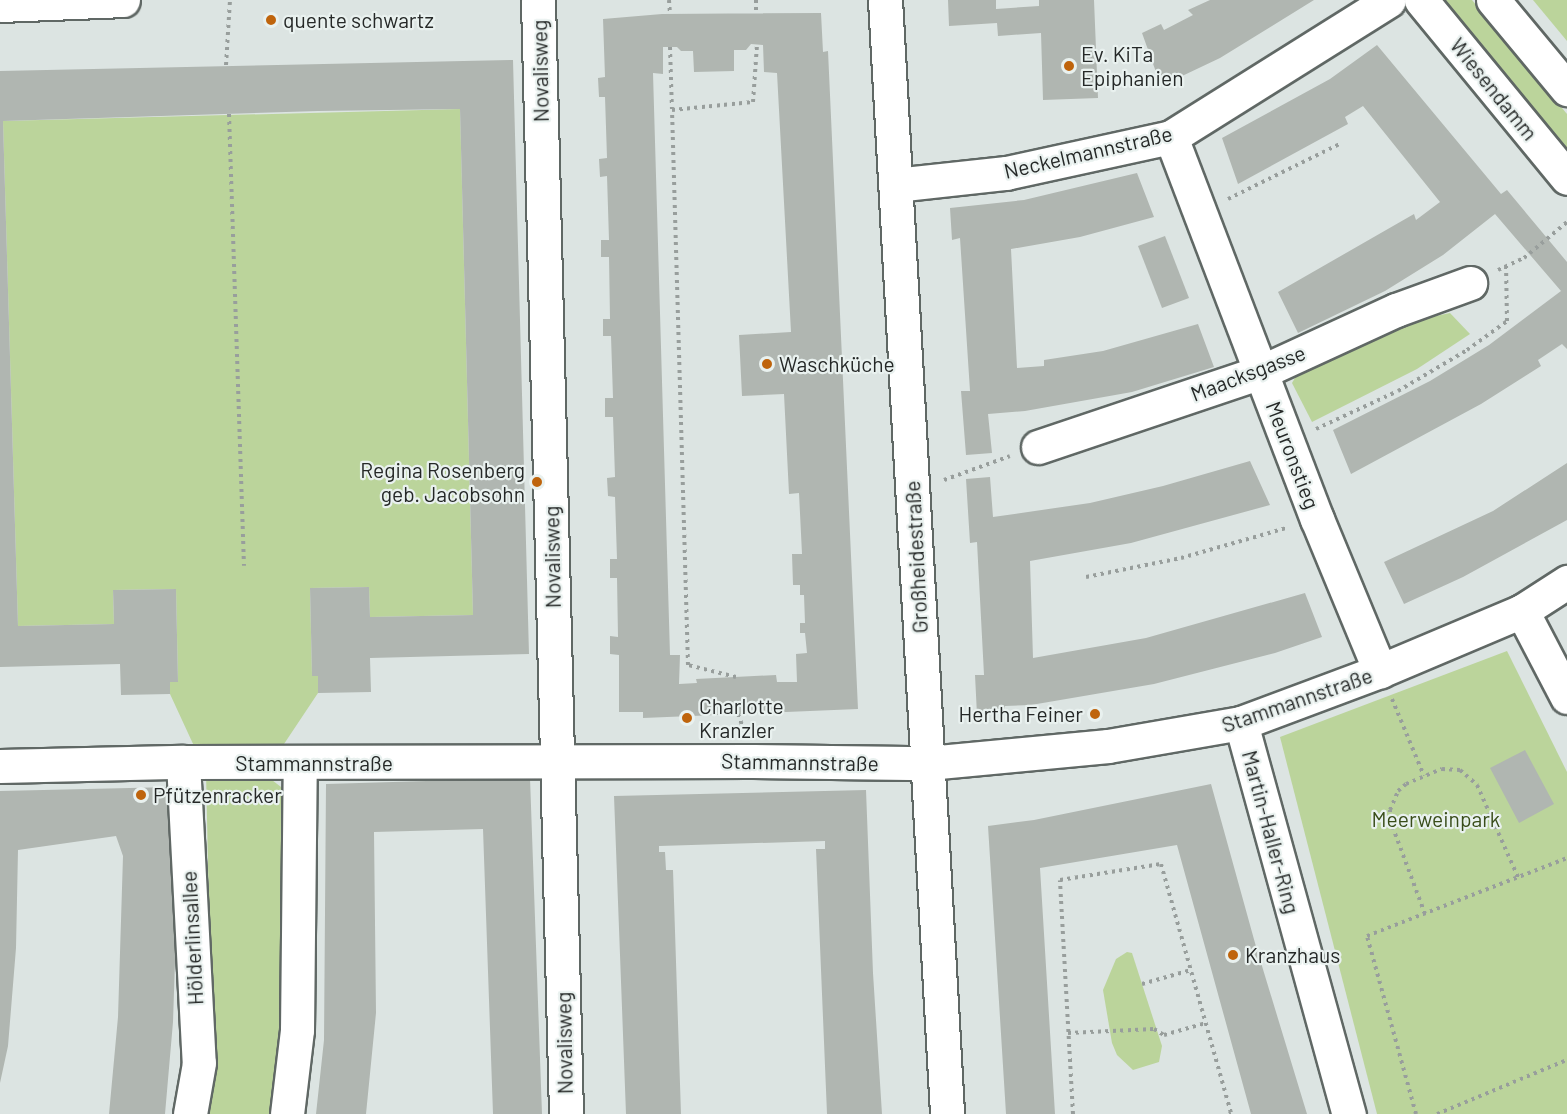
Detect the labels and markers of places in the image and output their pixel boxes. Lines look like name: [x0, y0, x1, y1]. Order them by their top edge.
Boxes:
place label: quente schwartz: [283, 7, 434, 33]
marker: quente schwartz: [264, 13, 278, 27]
place label: Ev. KiTa Epiphanien: [1081, 41, 1183, 91]
marker: Ev. KiTa Epiphanien: [1062, 59, 1076, 73]
place label: Waschküche: [779, 351, 895, 377]
marker: Waschküche: [760, 357, 774, 371]
place label: Regina Rosenberg geb. Jacobsohn: [360, 457, 525, 507]
marker: Regina Rosenberg geb. Jacobsohn: [530, 475, 544, 489]
place label: Charlotte Kranzler: [699, 693, 784, 743]
place label: Hertha Feiner: [959, 701, 1083, 727]
marker: Hertha Feiner: [1088, 707, 1102, 721]
marker: Charlotte Kranzler: [680, 711, 694, 725]
place label: Pfützenracker: [153, 782, 282, 808]
marker: Pfützenracker: [134, 788, 148, 802]
place label: Kranzhaus: [1245, 942, 1340, 968]
marker: Kranzhaus: [1226, 948, 1240, 962]

